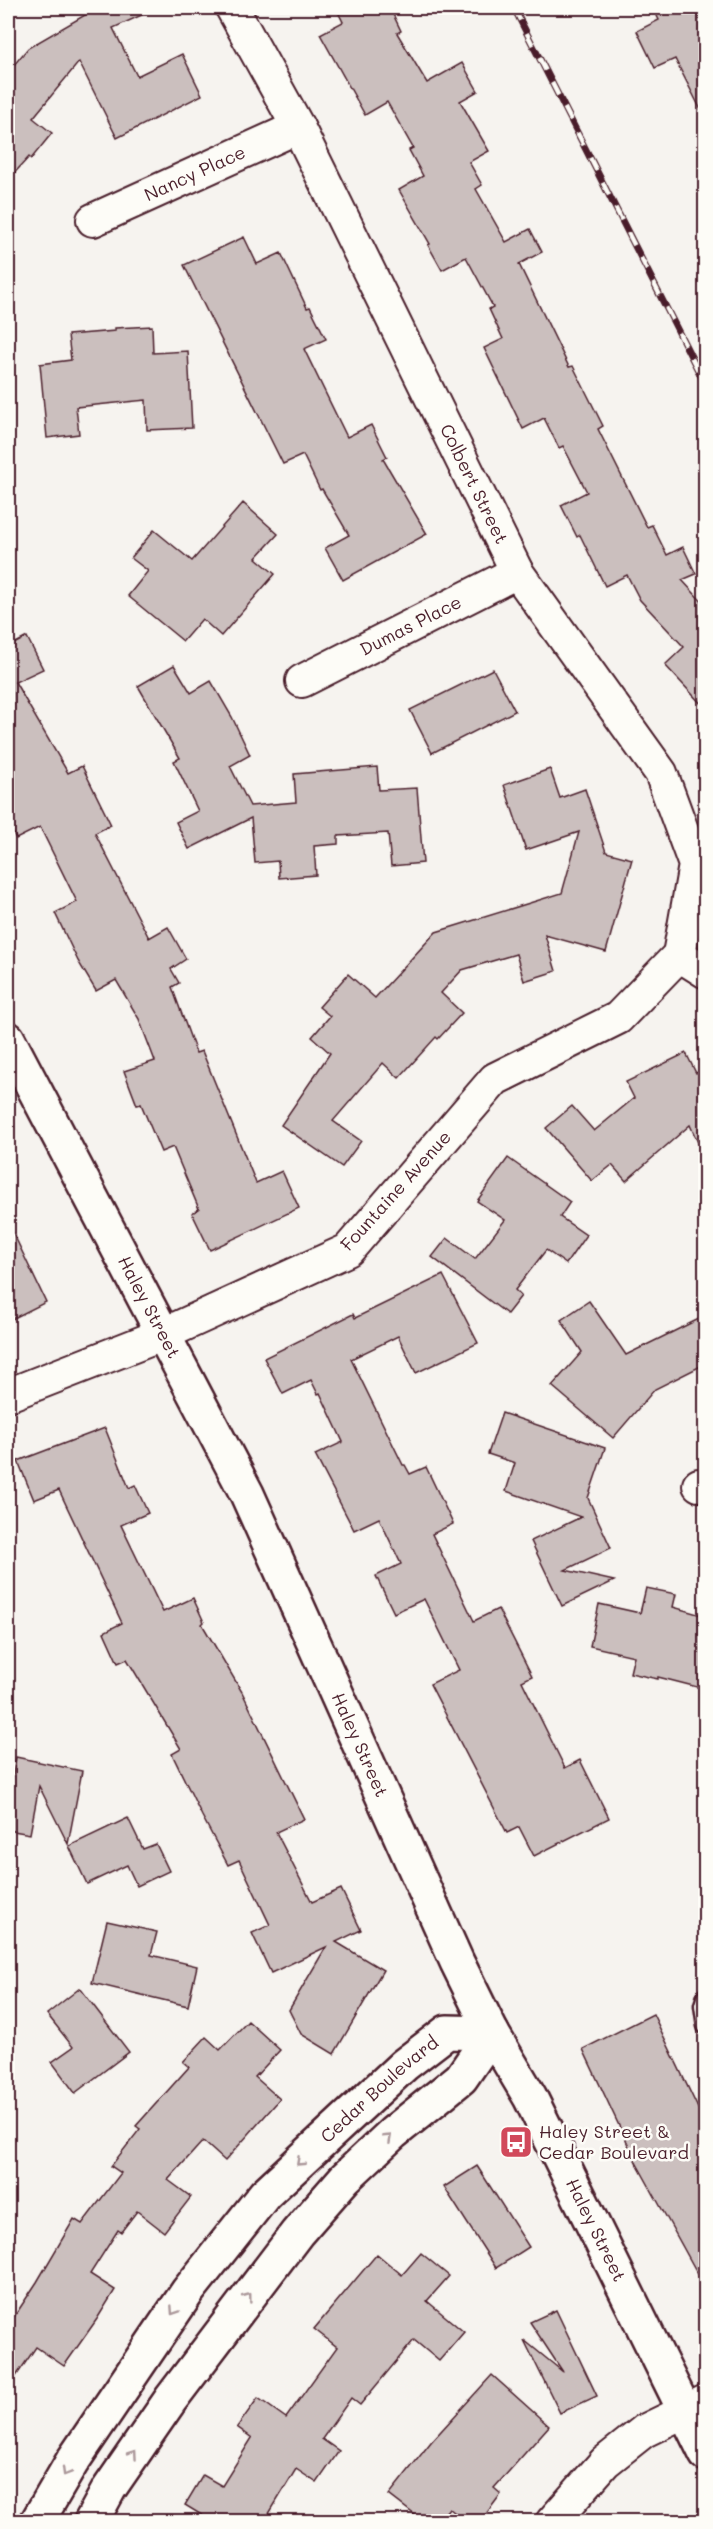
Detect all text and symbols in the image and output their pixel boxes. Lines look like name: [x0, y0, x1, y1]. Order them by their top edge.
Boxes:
street label: Nancy Place: [140, 139, 249, 206]
street label: Colbert Street: [435, 420, 514, 548]
street label: Dumas Place: [356, 589, 465, 661]
street label: Fountaine Avenue: [335, 1125, 456, 1256]
street label: Haley Street: [113, 1252, 187, 1362]
street label: Haley Street: [327, 1688, 394, 1801]
street label: Cedar Boulevard: [315, 2030, 443, 2148]
place label: Haley Street & Cedar Boulevard: [539, 2119, 689, 2164]
bus stop icon: Haley Street & Cedar Boulevard: [498, 2124, 534, 2160]
one-way arrow: [381, 2134, 391, 2145]
one-way arrow: [296, 2155, 306, 2166]
street label: Haley Street: [561, 2174, 632, 2285]
one-way arrow: [241, 2292, 252, 2303]
one-way arrow: [171, 2304, 182, 2315]
one-way arrow: [126, 2450, 137, 2461]
one-way arrow: [61, 2466, 73, 2476]

